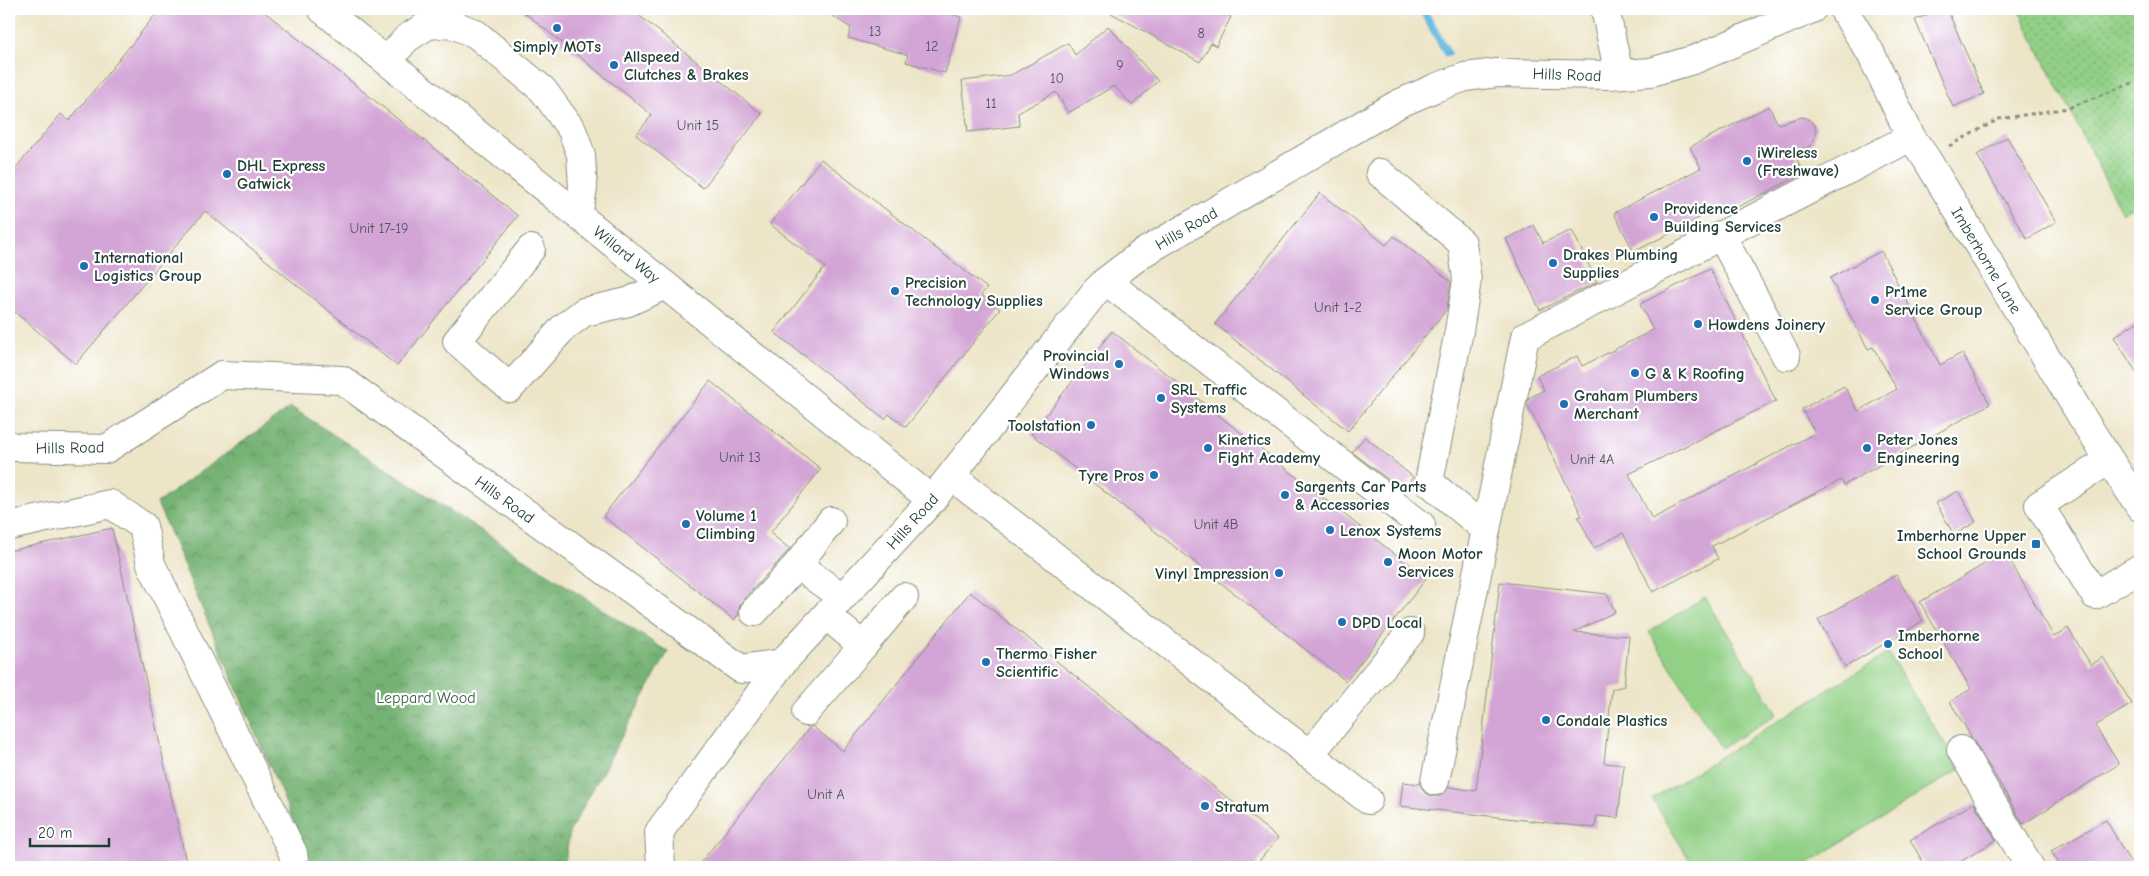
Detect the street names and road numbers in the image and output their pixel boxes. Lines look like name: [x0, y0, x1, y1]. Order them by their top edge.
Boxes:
street label: Hills Road: [1532, 65, 1602, 85]
street label: Hills Road: [1152, 204, 1221, 254]
street label: Imberhorne Lane: [1947, 204, 2025, 317]
street label: Willard Way: [589, 222, 664, 288]
street label: Hills Road: [35, 438, 105, 458]
street label: Hills Road: [471, 472, 538, 527]
street label: Hills Road: [883, 490, 942, 553]

